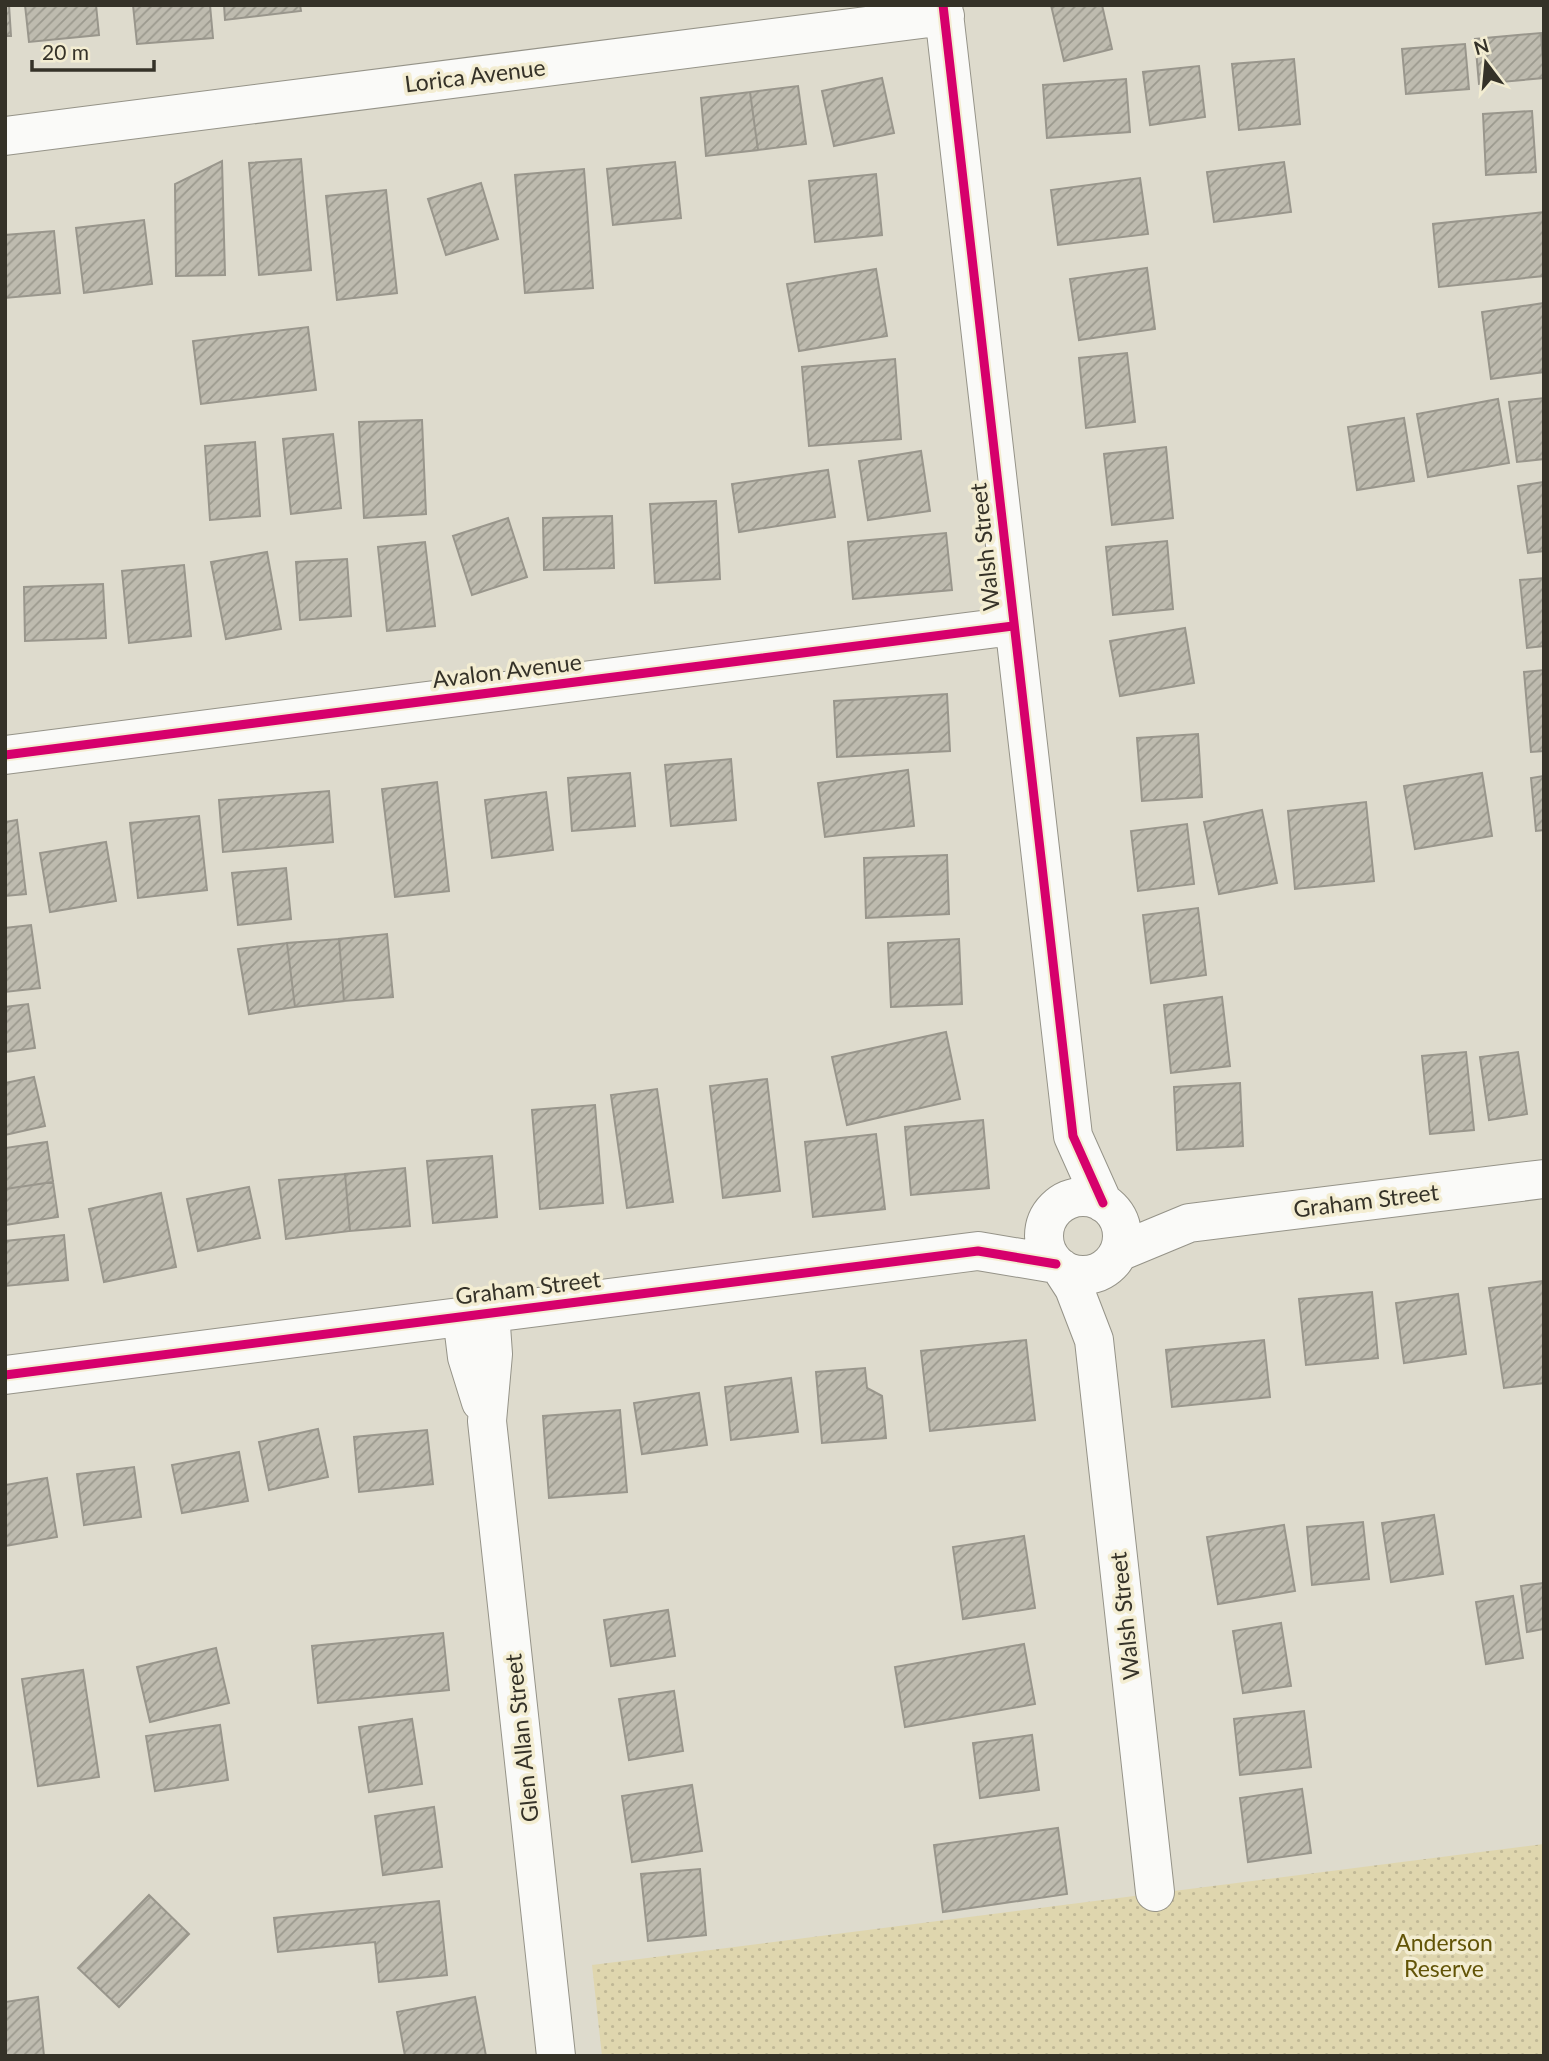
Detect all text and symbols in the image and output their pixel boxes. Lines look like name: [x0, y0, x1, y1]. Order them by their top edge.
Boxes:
scale bar: [32, 28, 154, 72]
north arrow: [1451, 28, 1521, 98]
text: N: [1471, 33, 1491, 59]
text: 20 m: [42, 39, 89, 64]
street label: Lorica Avenue: [403, 52, 547, 98]
street label: Walsh Street: [963, 481, 1005, 613]
street label: Avalon Avenue: [431, 647, 583, 693]
street label: Graham Street: [1292, 1177, 1441, 1223]
street label: Graham Street: [454, 1264, 603, 1310]
street label: Walsh Street: [1103, 1550, 1145, 1682]
street label: Glen Allan Street: [498, 1652, 544, 1824]
park label: Anderson Reserve: [1395, 1928, 1493, 1982]

